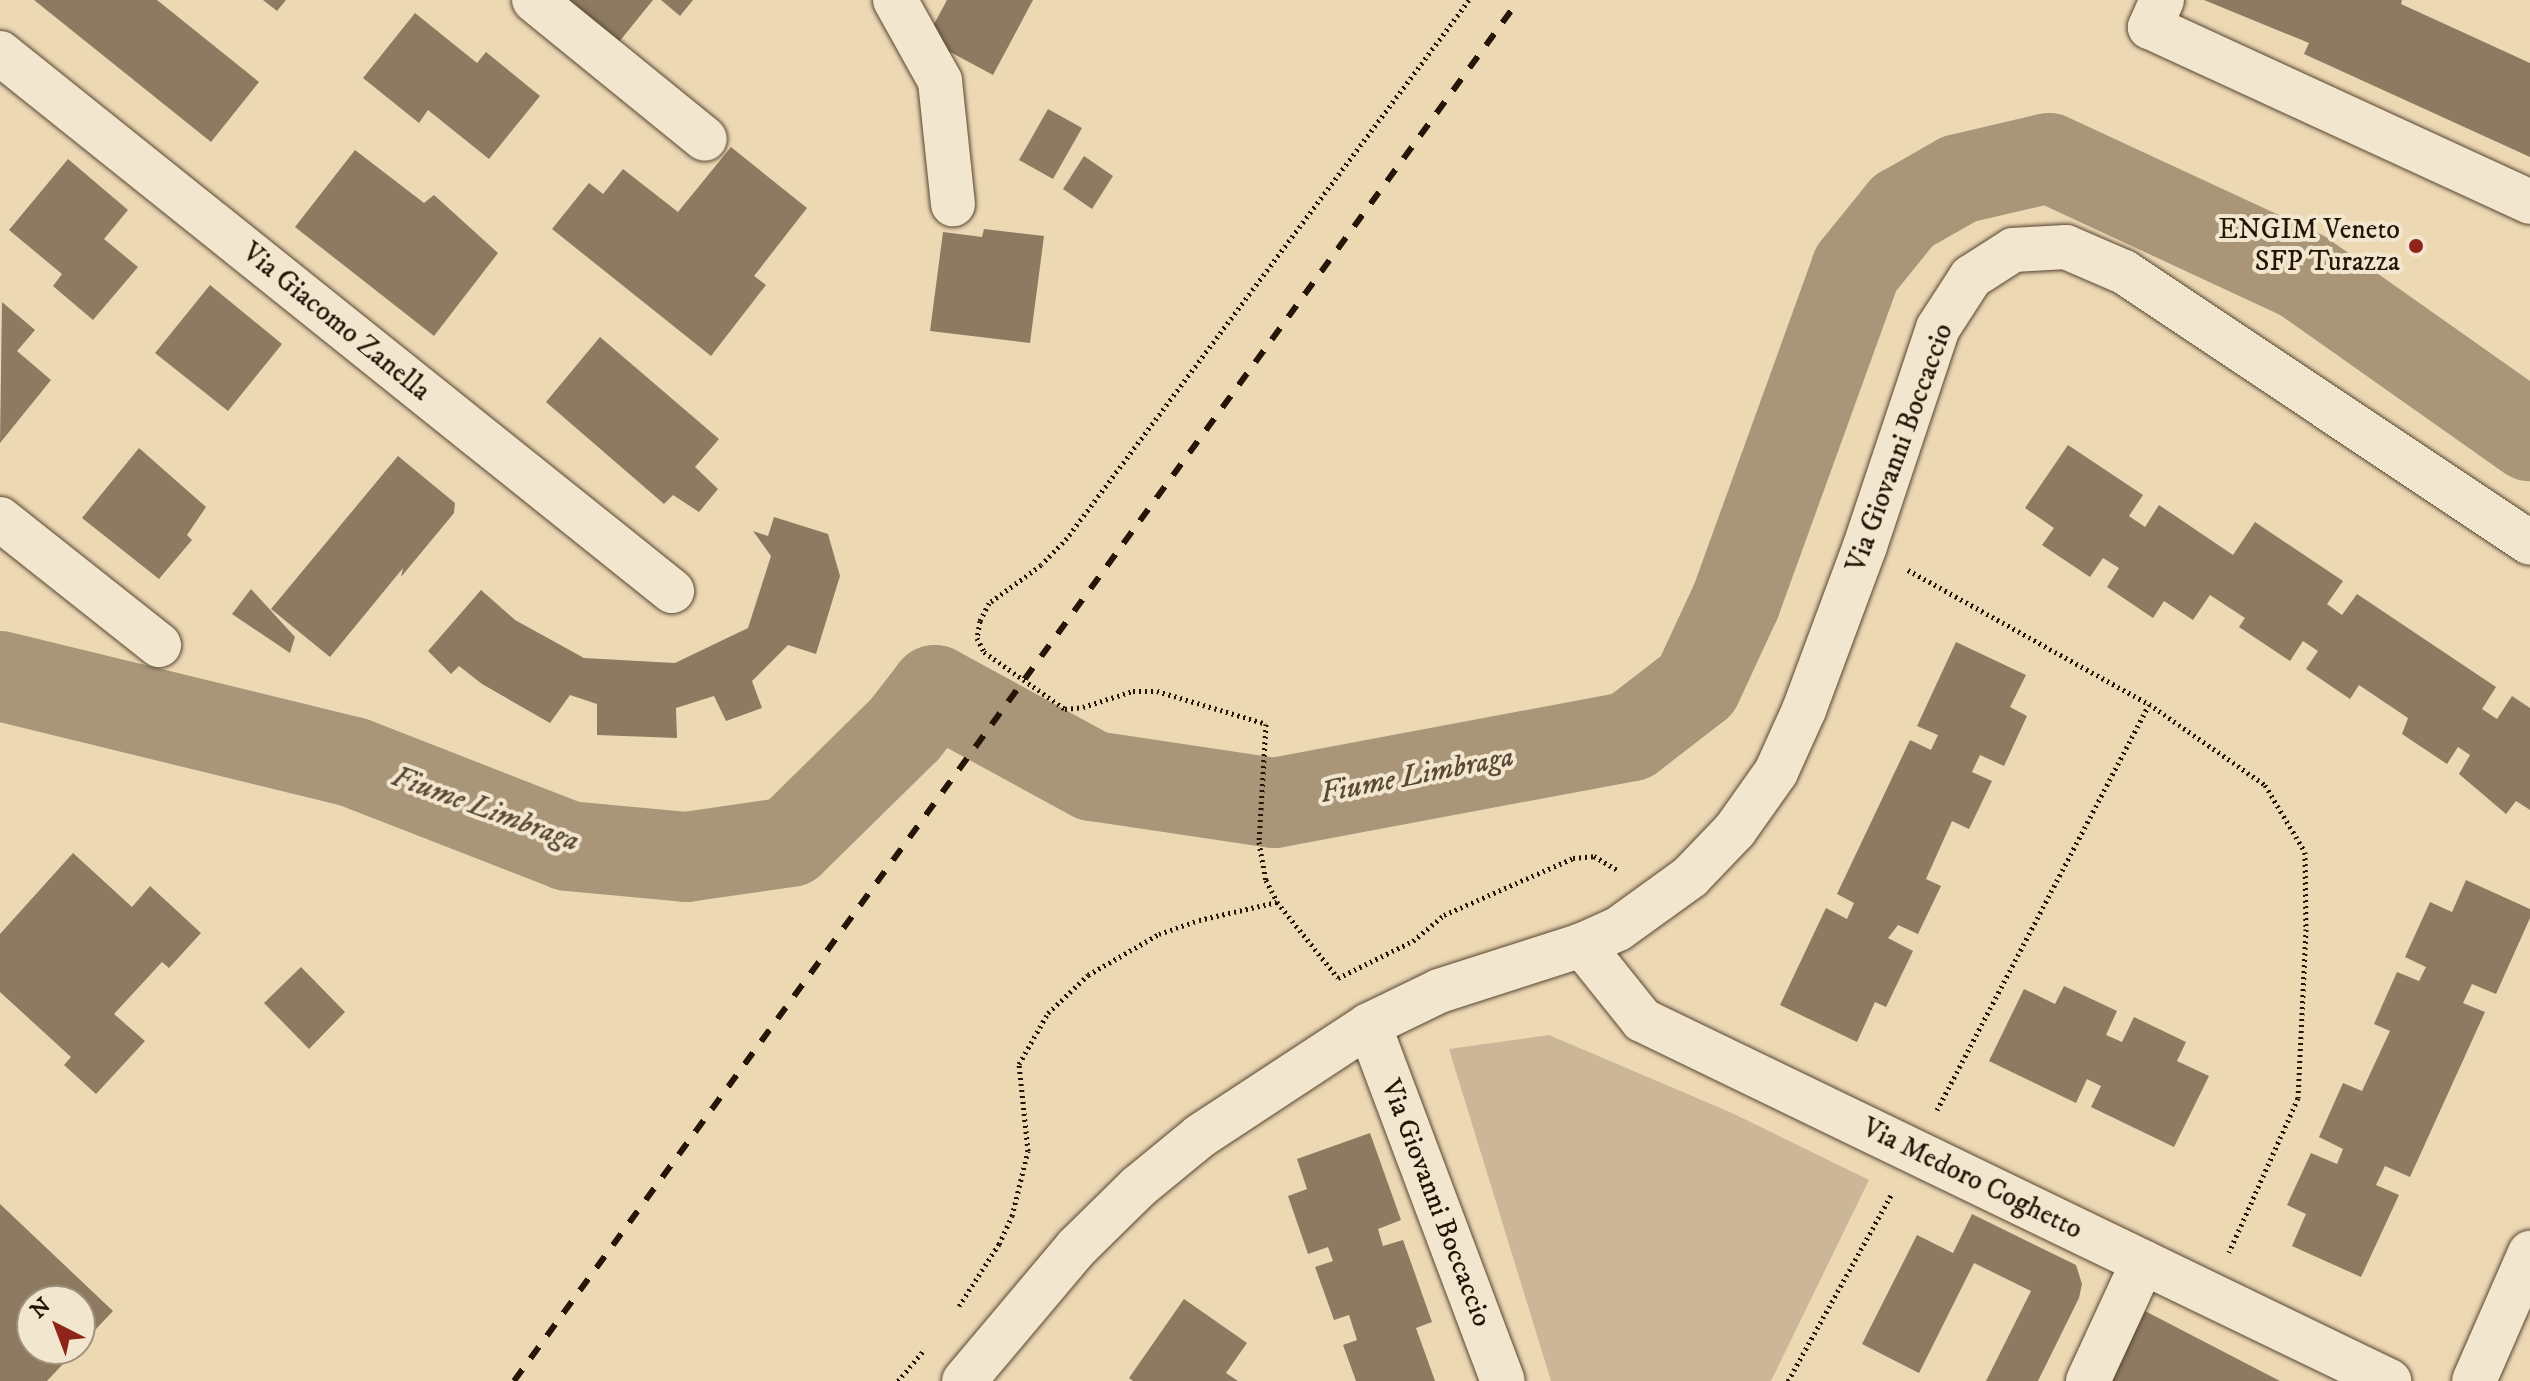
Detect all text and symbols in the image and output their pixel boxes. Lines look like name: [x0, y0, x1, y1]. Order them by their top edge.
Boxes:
place label: ENGIM Veneto SFP Turazza: [2218, 213, 2400, 279]
street label: Via Giacomo Zanella: [235, 236, 437, 408]
marker: ENGIM Veneto SFP Turazza: [2407, 237, 2425, 255]
street label: Via Giovanni Boccaccio: [1839, 319, 1961, 577]
water label: Fiume Limbraga: [1317, 740, 1517, 812]
water label: Fiume Limbraga: [386, 759, 584, 861]
street label: Via Giovanni Boccaccio: [1373, 1075, 1499, 1331]
street label: Via Medoro Coghetto: [1857, 1111, 2087, 1247]
north arrow: [16, 1285, 96, 1365]
text: N: [25, 1292, 57, 1324]

